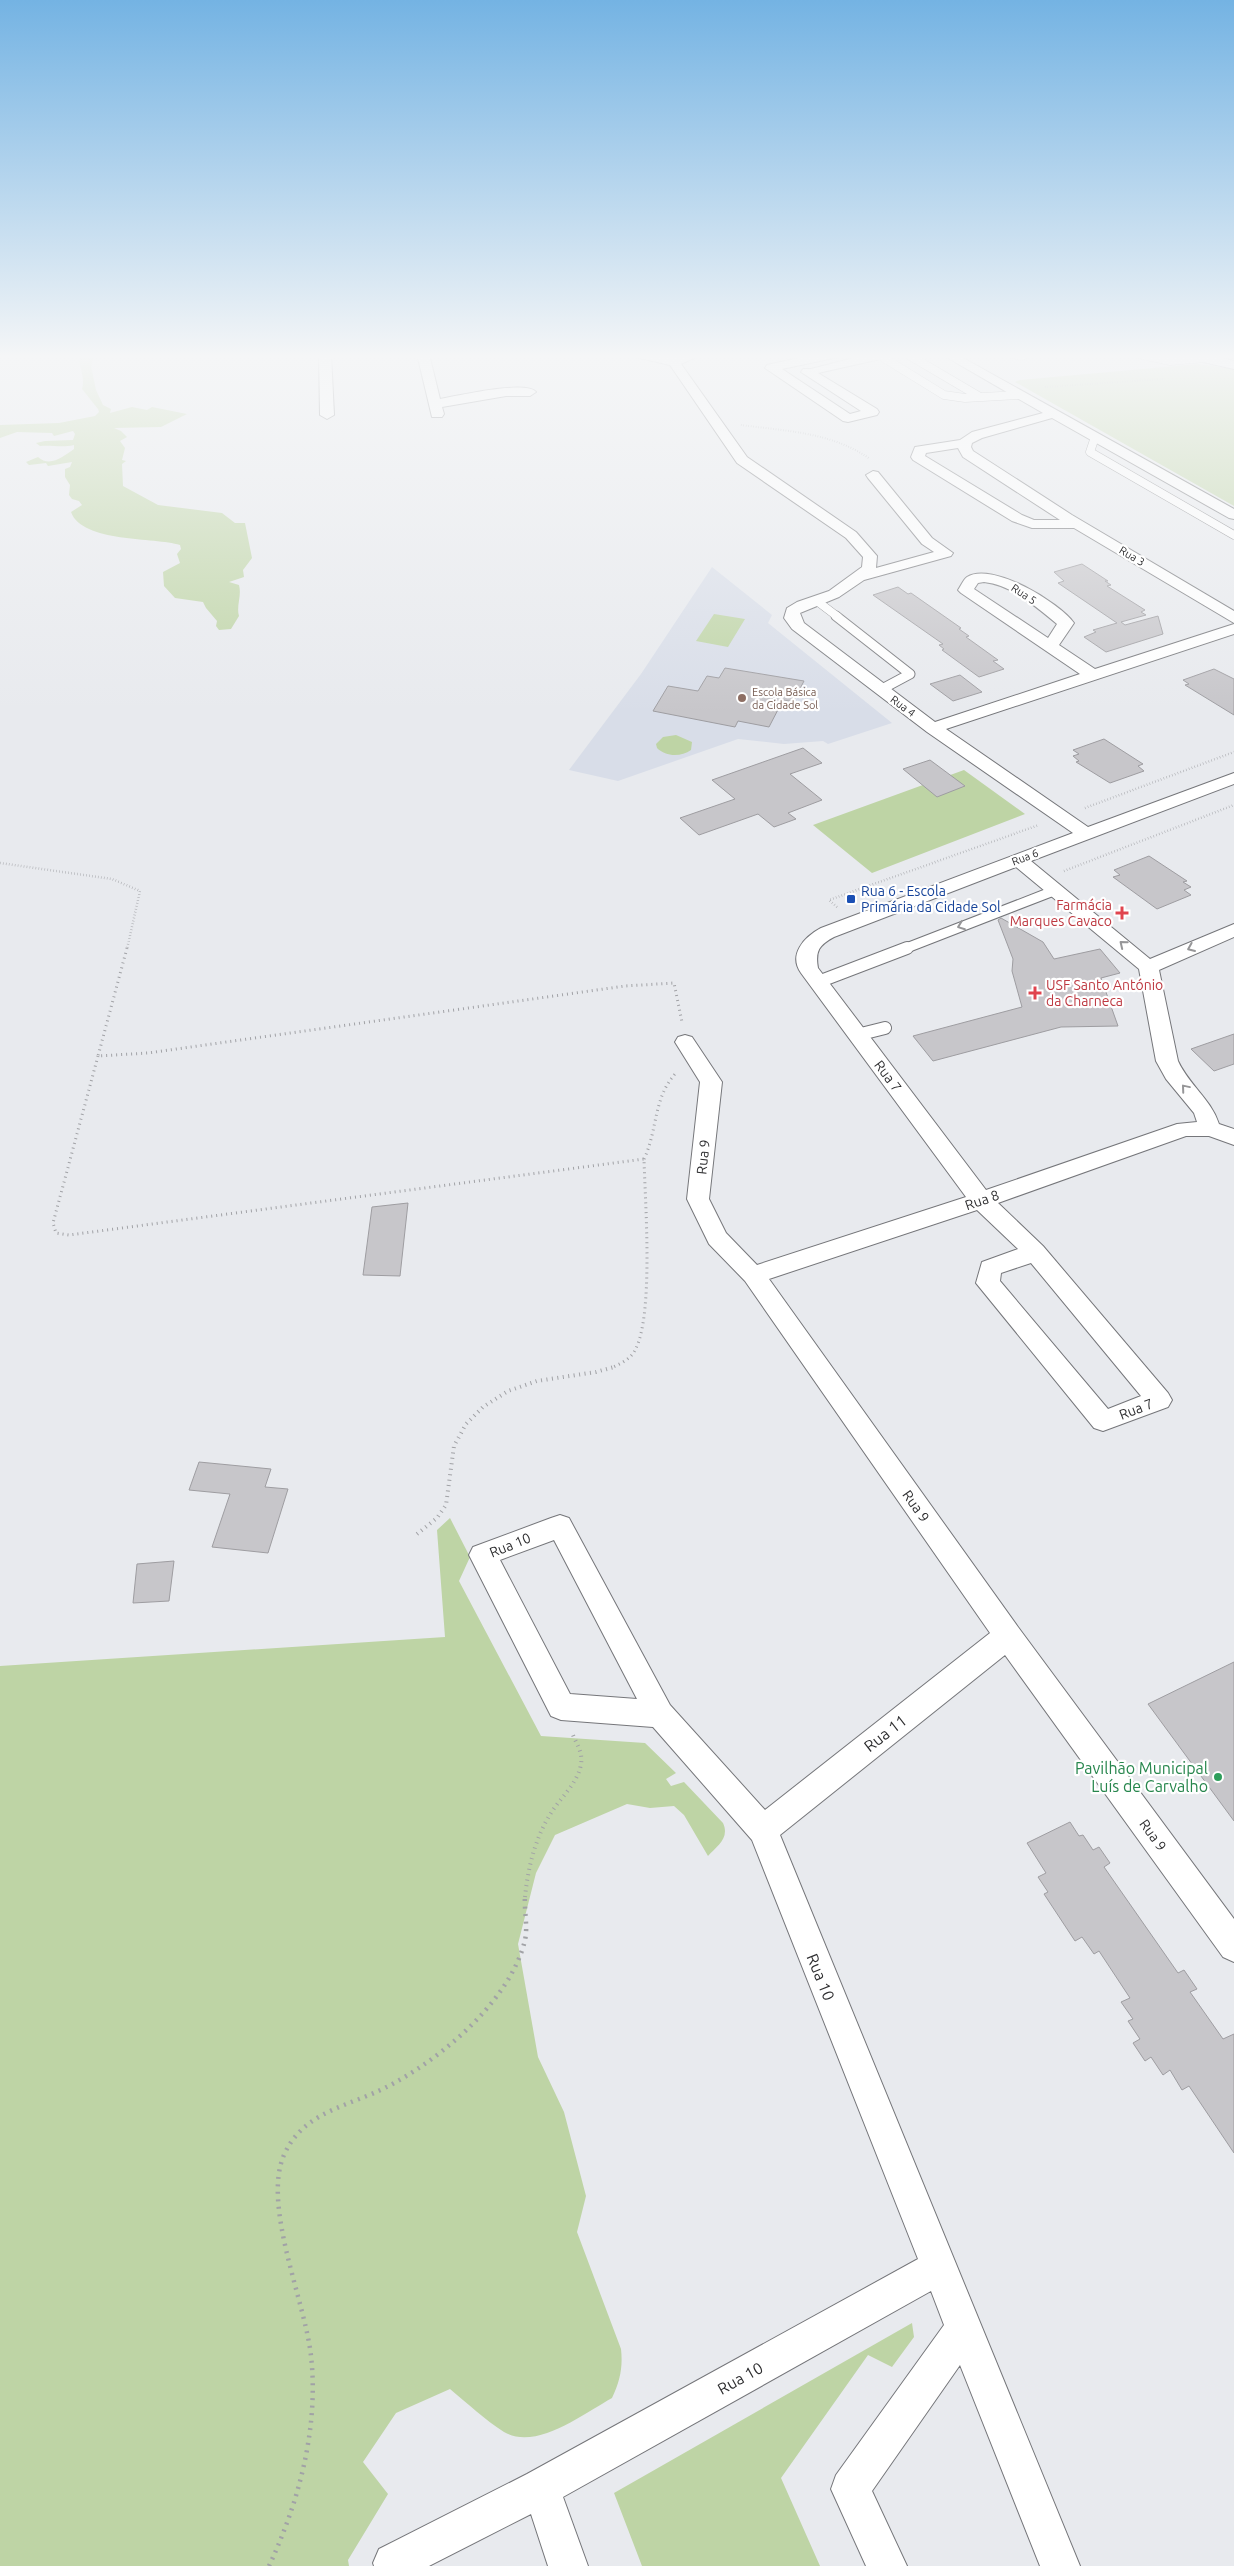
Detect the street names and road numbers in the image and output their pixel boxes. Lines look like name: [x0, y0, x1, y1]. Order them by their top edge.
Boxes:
street label: Rua 3: [1117, 544, 1147, 568]
street label: Rua 5: [1009, 581, 1039, 607]
street label: Rua 4: [888, 693, 918, 719]
street label: Rua 6: [1010, 846, 1040, 868]
street label: Rua 7: [871, 1057, 905, 1095]
street label: Rua 9: [693, 1139, 713, 1175]
street label: Rua 8: [963, 1187, 1001, 1213]
street label: Rua 7: [1117, 1395, 1155, 1423]
street label: Rua 9: [899, 1487, 933, 1525]
street label: Rua 10: [487, 1530, 533, 1560]
street label: Rua 11: [860, 1711, 910, 1755]
street label: Rua 9: [1136, 1816, 1170, 1854]
street label: Rua 10: [803, 1951, 839, 2003]
street label: Rua 10: [714, 2358, 766, 2398]

